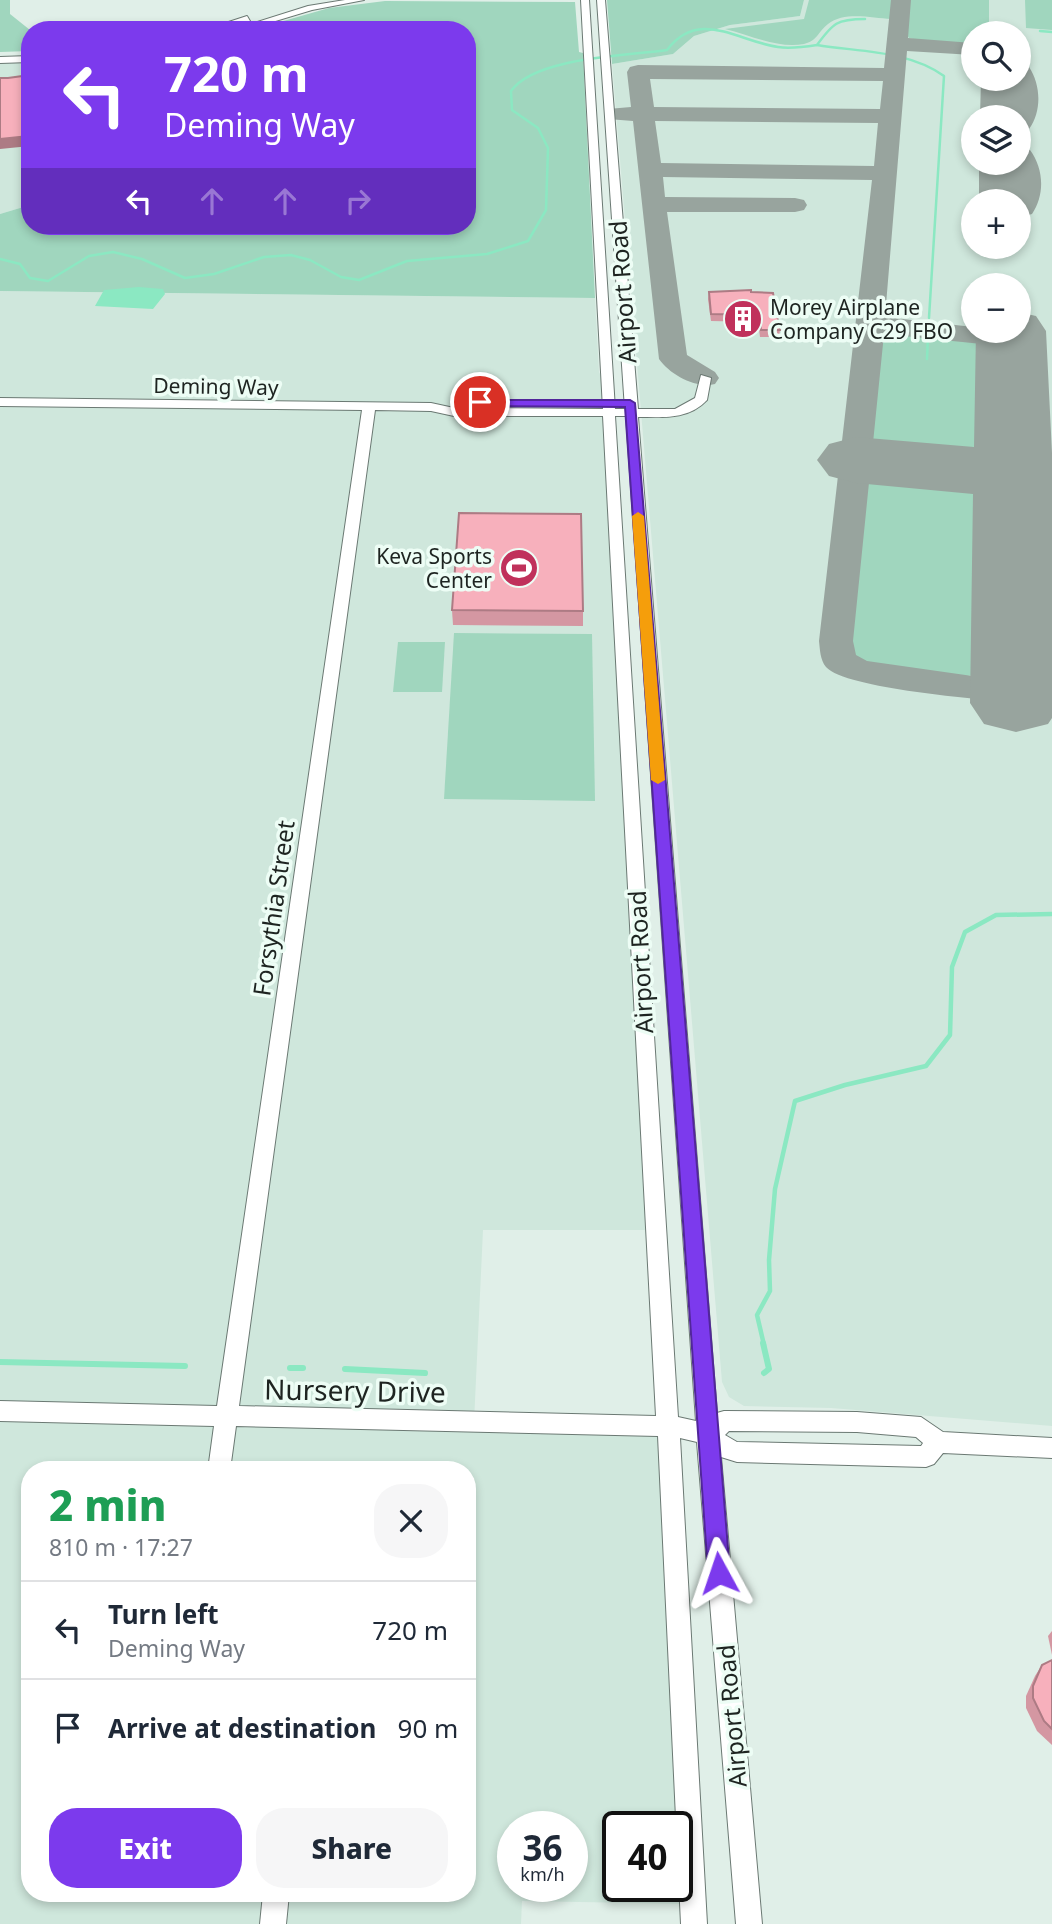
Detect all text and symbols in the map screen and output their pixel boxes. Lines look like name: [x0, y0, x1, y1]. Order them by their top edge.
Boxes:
map controls: [961, 21, 1031, 343]
button: search: [961, 21, 1031, 91]
text: 720 m: [164, 40, 309, 106]
icon: left: [49, 49, 140, 140]
text: Deming Way: [164, 103, 355, 146]
button: layers: [961, 105, 1031, 175]
icon: left: [120, 182, 158, 220]
icon: ahead: [193, 182, 231, 220]
icon: ahead: [266, 182, 304, 220]
icon: right: [339, 182, 377, 220]
button: +: [961, 189, 1031, 259]
street label: Airport Road: [601, 219, 643, 365]
button: −: [961, 273, 1031, 343]
place label: Morey Airplane Company C29 FBO: [770, 293, 953, 345]
building icon: Morey Airplane Company C29 FBO: [722, 298, 764, 340]
street label: Deming Way: [153, 371, 279, 401]
pin: [450, 372, 510, 432]
icon: arrive: [461, 383, 499, 421]
place label: Keva Sports Center: [376, 542, 492, 594]
sports icon: Keva Sports Center: [498, 547, 540, 589]
street label: Forsythia Street: [244, 818, 302, 998]
street label: Airport Road: [620, 890, 660, 1034]
street label: Nursery Drive: [264, 1369, 446, 1411]
text: 2 min: [49, 1476, 166, 1533]
button: close: [374, 1484, 448, 1558]
text: 810 m · 17:27: [49, 1531, 193, 1563]
position arrow: [682, 1536, 756, 1610]
text: Turn left: [108, 1596, 219, 1632]
icon: left: [49, 1611, 87, 1649]
text: 720 m: [372, 1612, 448, 1648]
text: Deming Way: [108, 1632, 245, 1664]
street label: Airport Road: [708, 1643, 754, 1789]
icon: arrive: [49, 1709, 87, 1747]
text: Arrive at destination: [108, 1710, 377, 1746]
text: 90 m: [398, 1710, 458, 1746]
button: Exit: [49, 1808, 242, 1888]
button: Share: [256, 1808, 448, 1888]
speed limit sign: 40: [602, 1811, 693, 1902]
text: 36: [522, 1824, 563, 1871]
text: km/h: [520, 1862, 565, 1886]

